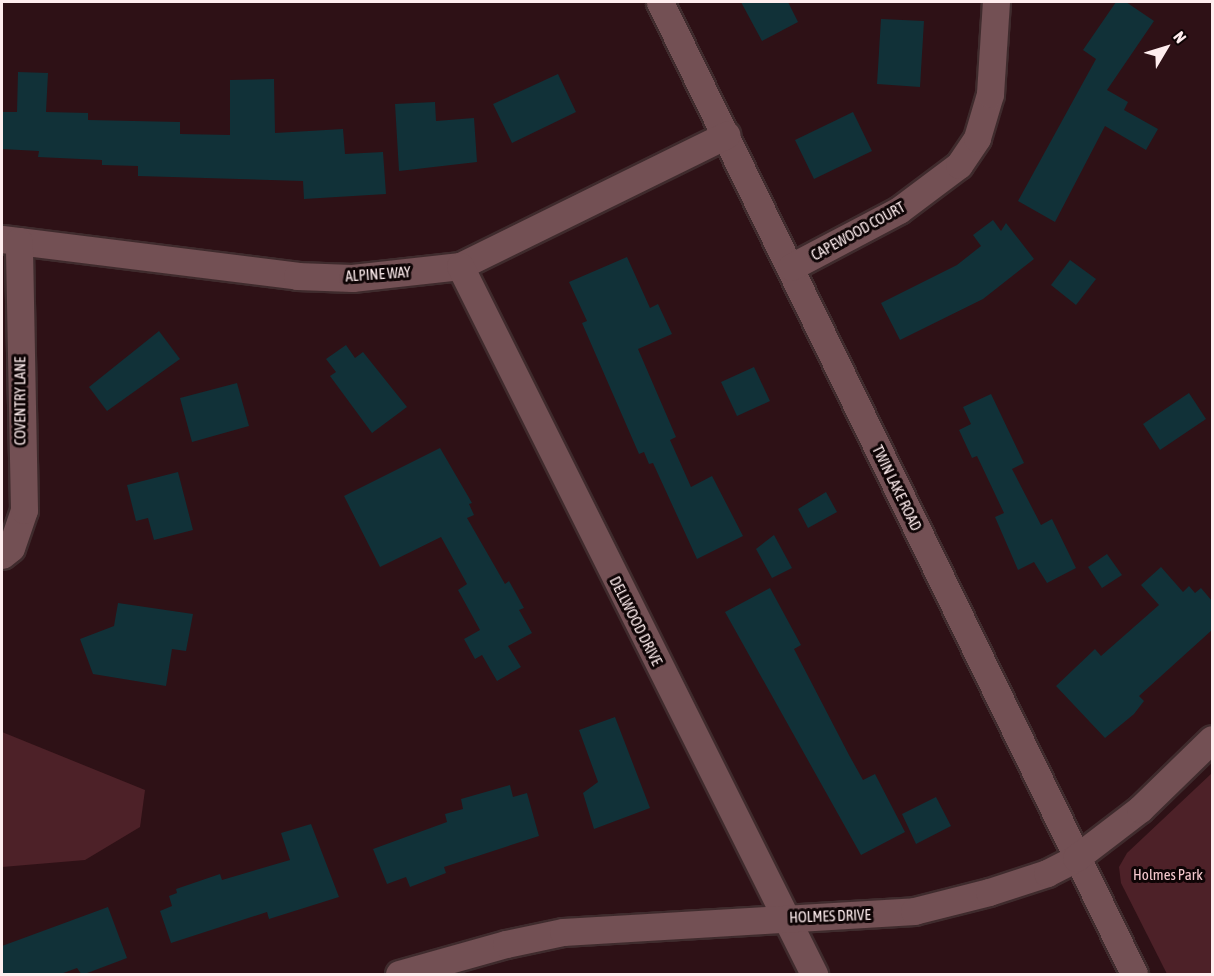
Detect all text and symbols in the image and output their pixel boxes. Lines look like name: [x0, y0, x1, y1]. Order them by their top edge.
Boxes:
north arrow: [1136, 18, 1196, 78]
text: N: [1170, 28, 1190, 46]
street label: CAPEWOOD COURT: [808, 198, 908, 264]
street label: ALPINE WAY: [345, 263, 411, 285]
street label: COVENTRY LANE: [11, 357, 29, 445]
street label: TWIN LAKE ROAD: [869, 442, 925, 534]
street label: DELLWOOD DRIVE: [606, 573, 666, 669]
park label: Holmes Park: [1133, 866, 1203, 884]
street label: HOLMES DRIVE: [789, 906, 871, 926]

